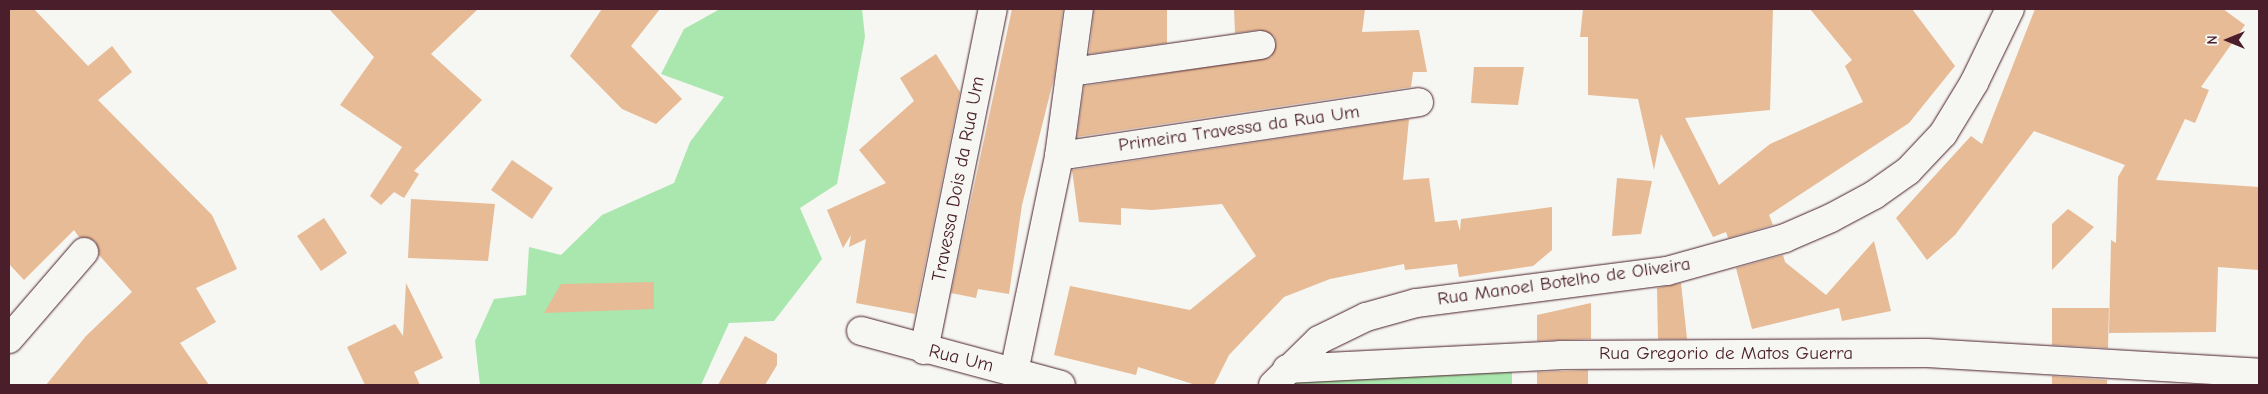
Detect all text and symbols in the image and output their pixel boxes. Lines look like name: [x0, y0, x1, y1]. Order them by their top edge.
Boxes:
north arrow: [2203, 15, 2253, 65]
text: N: [2204, 35, 2221, 45]
street label: Travessa Dois da Rua Um: [928, 74, 990, 284]
street label: Primeira Travessa da Rua Um: [1117, 101, 1361, 157]
street label: Rua Manoel Botelho de Oliveira: [1436, 253, 1692, 311]
street label: Rua Um: [926, 340, 996, 378]
street label: Rua Gregorio de Matos Guerra: [1599, 343, 1853, 365]

